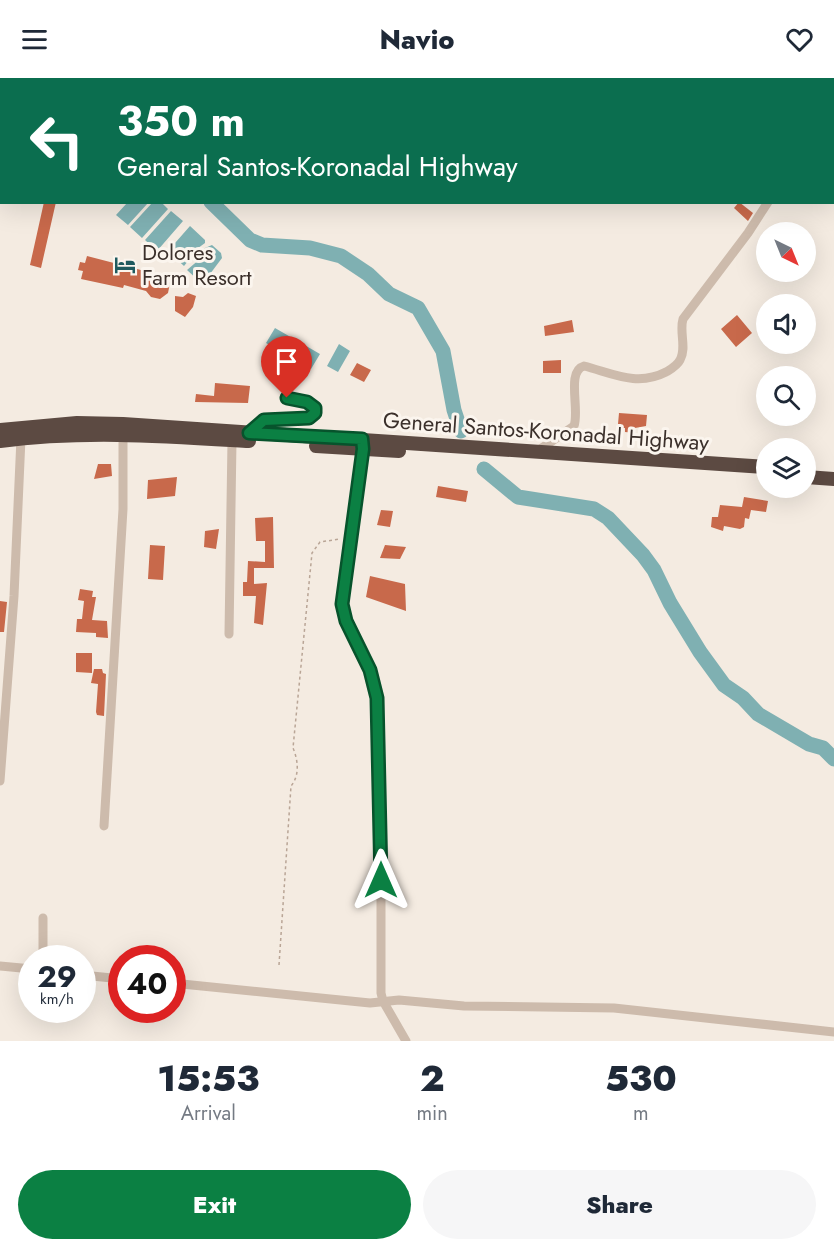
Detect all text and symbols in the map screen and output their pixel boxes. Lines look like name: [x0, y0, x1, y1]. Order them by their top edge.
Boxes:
text: Navio: [379, 20, 455, 59]
icon: menu: [18, 23, 51, 56]
icon: heart: [783, 23, 816, 56]
text: 350 m: [117, 91, 245, 152]
icon: left: [18, 102, 96, 180]
text: General Santos-Koronadal Highway: [117, 147, 518, 186]
north arrow: [756, 222, 816, 282]
map controls: [756, 222, 816, 498]
place label: Dolores Farm Resort: [142, 236, 252, 293]
hotel icon: Dolores Farm Resort: [113, 253, 137, 277]
button: sound: [756, 294, 816, 354]
pin: [261, 336, 312, 398]
icon: arrive: [270, 345, 303, 378]
button: search: [756, 366, 816, 426]
street label: General Santos-Koronadal Highway: [382, 404, 710, 458]
button: layers: [756, 438, 816, 498]
position arrow: [349, 848, 413, 912]
speed limit sign: 40: [108, 945, 186, 1023]
text: 29: [37, 955, 77, 998]
text: km/h: [40, 988, 74, 1010]
text: 15:53: [157, 1052, 259, 1104]
text: 2: [420, 1052, 444, 1104]
text: 530: [605, 1052, 677, 1104]
text: Arrival: [181, 1099, 236, 1128]
text: min: [417, 1099, 448, 1128]
text: m: [633, 1099, 649, 1128]
button: Exit: [18, 1170, 411, 1239]
button: Share: [423, 1170, 816, 1239]

